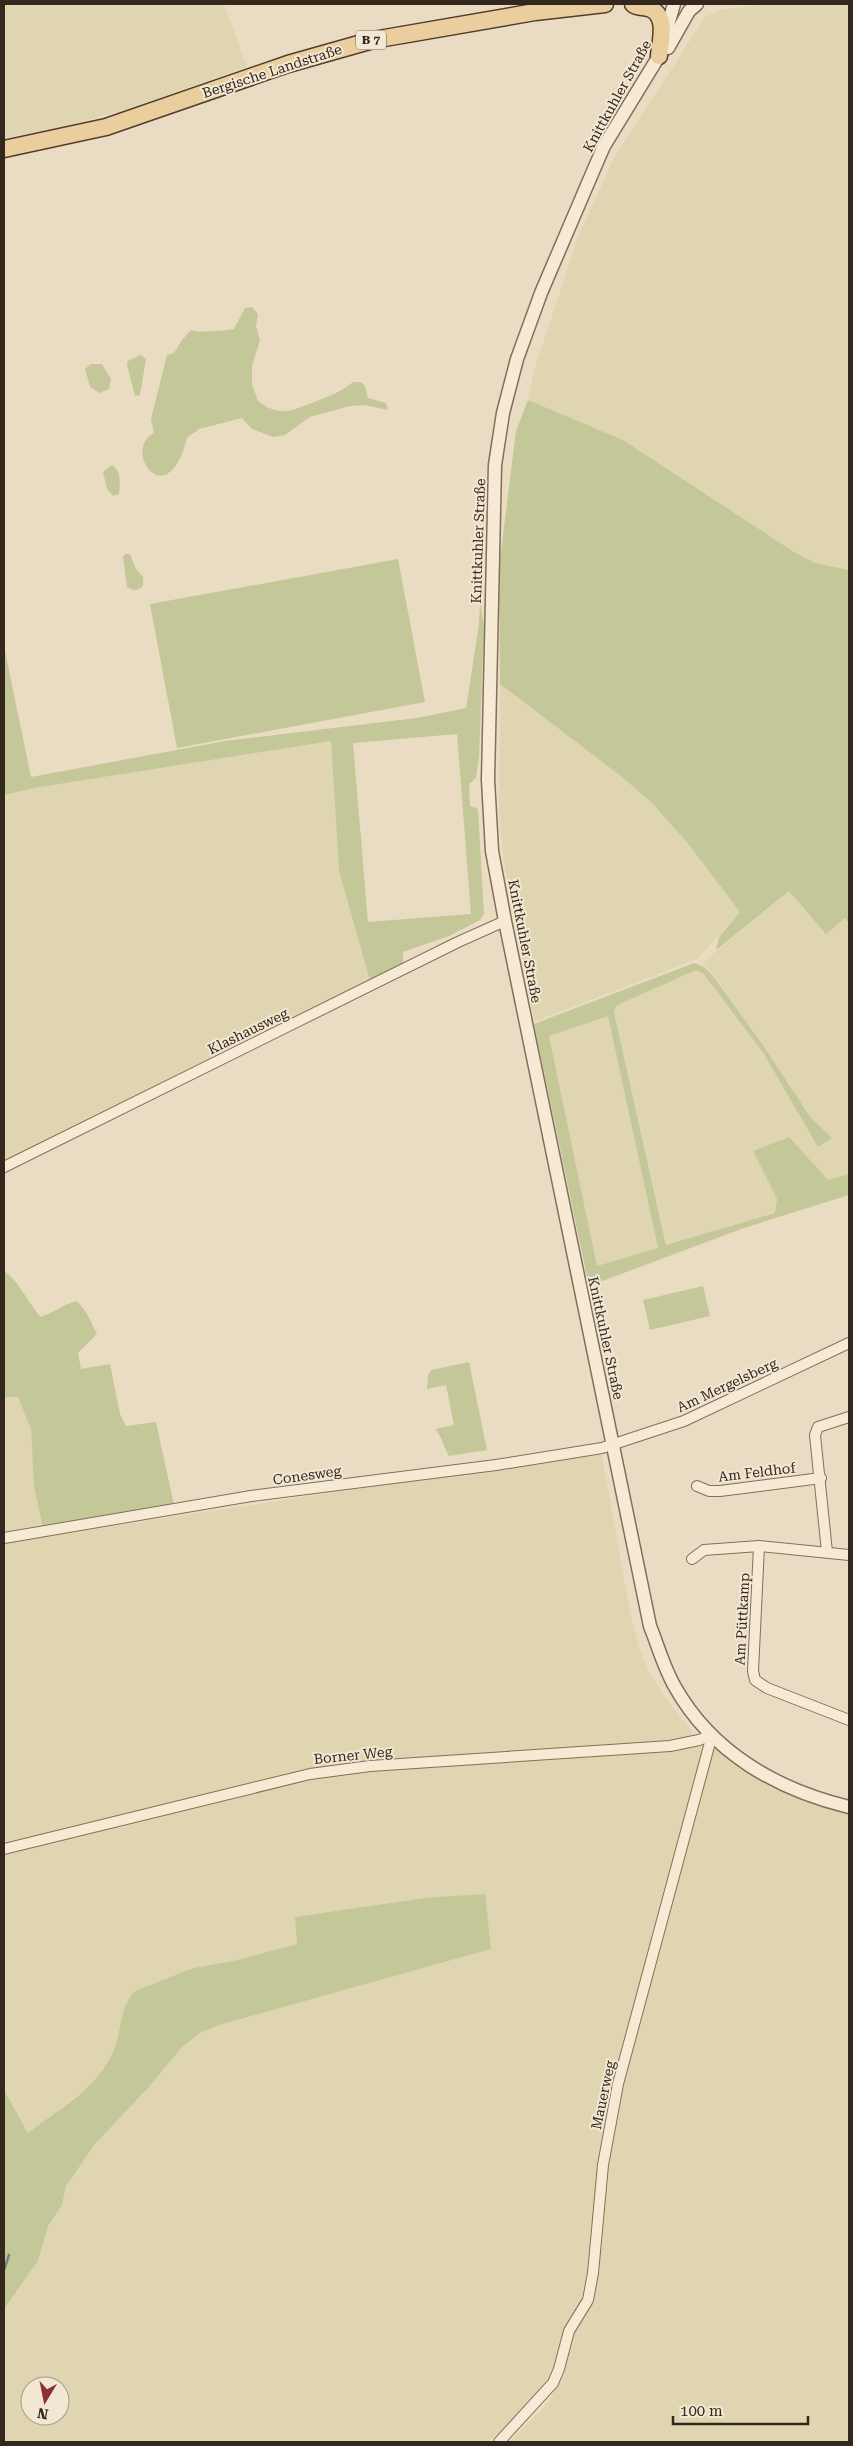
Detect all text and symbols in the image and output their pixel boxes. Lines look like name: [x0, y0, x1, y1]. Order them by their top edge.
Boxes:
road number: B 7: [356, 30, 386, 50]
street label: Knittkuhler Straße: [580, 37, 655, 155]
street label: Bergische Landstraße: [200, 41, 344, 101]
street label: Knittkuhler Straße: [468, 478, 488, 604]
street label: Knittkuhler Straße: [505, 878, 545, 1004]
street label: Klashausweg: [205, 1005, 291, 1057]
street label: Knittkuhler Straße: [585, 1275, 627, 1401]
street label: Am Mergelsberg: [674, 1355, 780, 1415]
street label: Am Feldhof: [718, 1459, 797, 1485]
street label: Conesweg: [272, 1462, 342, 1488]
street label: Am Püttkamp: [732, 1572, 752, 1666]
street label: Borner Weg: [313, 1743, 393, 1767]
street label: Mauerweg: [588, 2059, 618, 2131]
north arrow: [20, 2376, 70, 2426]
scale bar: [673, 2394, 808, 2426]
text: 100 m: [680, 2402, 723, 2420]
text: N: [36, 2405, 49, 2423]

